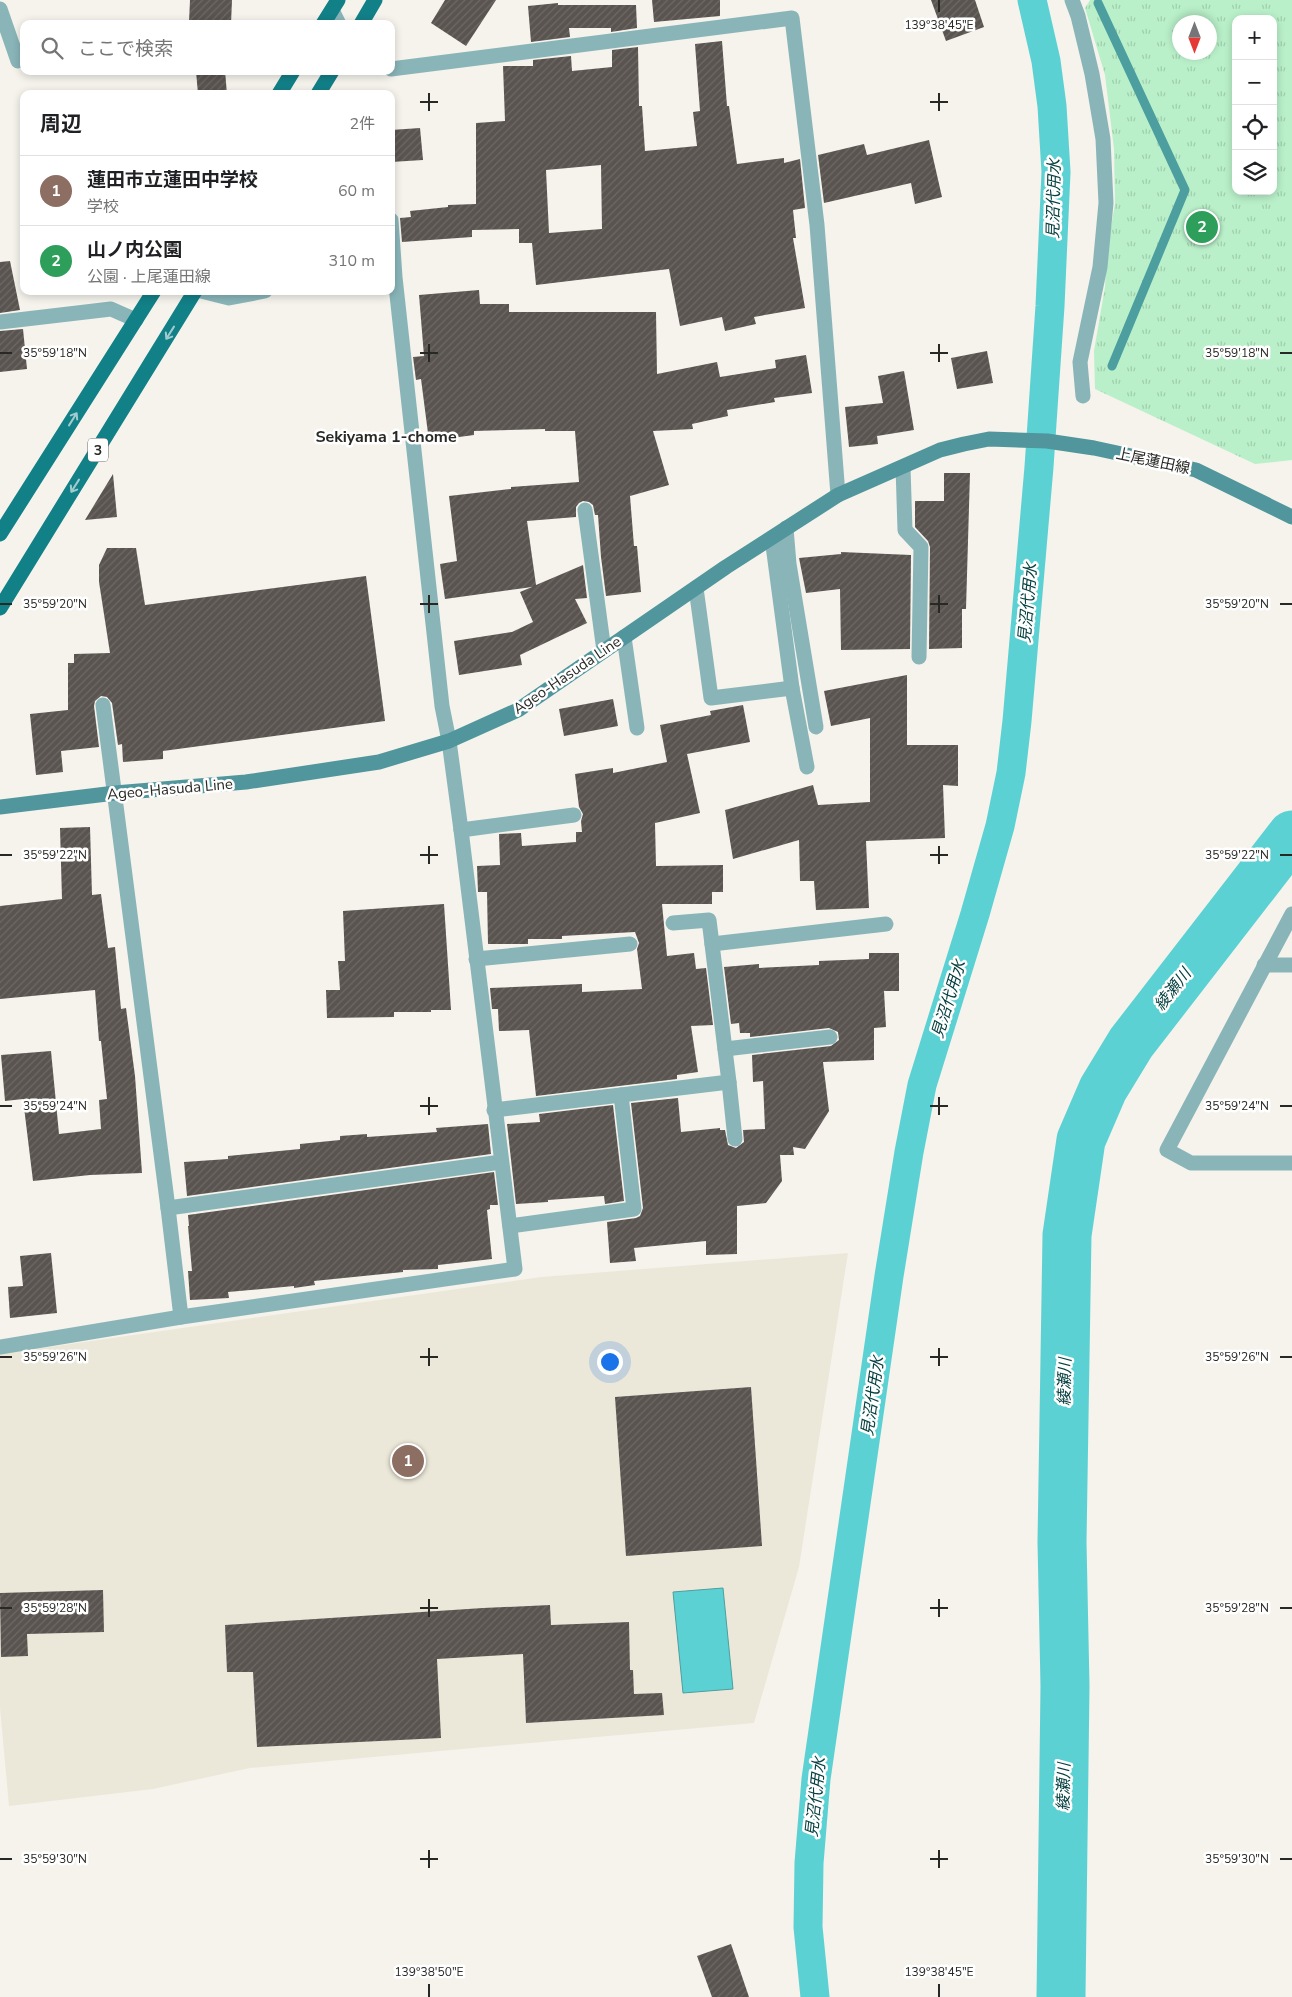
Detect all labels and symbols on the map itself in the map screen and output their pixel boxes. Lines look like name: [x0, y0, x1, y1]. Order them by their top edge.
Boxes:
north arrow: [1172, 15, 1217, 60]
text: 139°38'45"E: [904, 17, 974, 33]
water label: 見沼代用水: [1042, 157, 1066, 239]
pin: 2: [1186, 208, 1218, 246]
one-way arrow: [164, 325, 174, 339]
text: 35°59'18"N: [23, 345, 87, 361]
text: 35°59'18"N: [1205, 345, 1269, 361]
one-way arrow: [68, 412, 78, 426]
district label: Sekiyama 1-chome: [315, 426, 457, 448]
road number: 3: [88, 438, 108, 462]
street label: 上尾蓮田線: [1114, 443, 1192, 479]
one-way arrow: [70, 479, 81, 493]
water label: 見沼代用水: [1014, 560, 1043, 644]
text: 35°59'20"N: [23, 596, 87, 612]
text: 35°59'20"N: [1205, 596, 1269, 612]
street label: Ageo-Hasuda Line: [509, 631, 625, 719]
street label: Ageo-Hasuda Line: [106, 774, 234, 804]
text: 35°59'22"N: [23, 847, 87, 863]
text: 35°59'22"N: [1205, 847, 1269, 863]
water label: 見沼代用水: [927, 956, 972, 1041]
water label: 綾瀬川: [1149, 962, 1197, 1015]
text: 35°59'24"N: [23, 1098, 87, 1114]
text: 35°59'24"N: [1205, 1098, 1269, 1114]
text: 35°59'26"N: [23, 1349, 87, 1365]
your location: [597, 1349, 623, 1375]
text: 35°59'26"N: [1205, 1349, 1269, 1365]
water label: 見沼代用水: [857, 1353, 890, 1437]
water label: 綾瀬川: [1054, 1356, 1076, 1406]
pin: 1: [392, 1442, 424, 1480]
text: 35°59'28"N: [23, 1600, 87, 1616]
text: 35°59'28"N: [1205, 1600, 1269, 1616]
water label: 見沼代用水: [801, 1754, 831, 1838]
water label: 綾瀬川: [1053, 1761, 1075, 1811]
text: 35°59'30"N: [23, 1851, 87, 1867]
text: 35°59'30"N: [1205, 1851, 1269, 1867]
text: 139°38'50"E: [394, 1964, 464, 1980]
text: 139°38'45"E: [904, 1964, 974, 1980]

